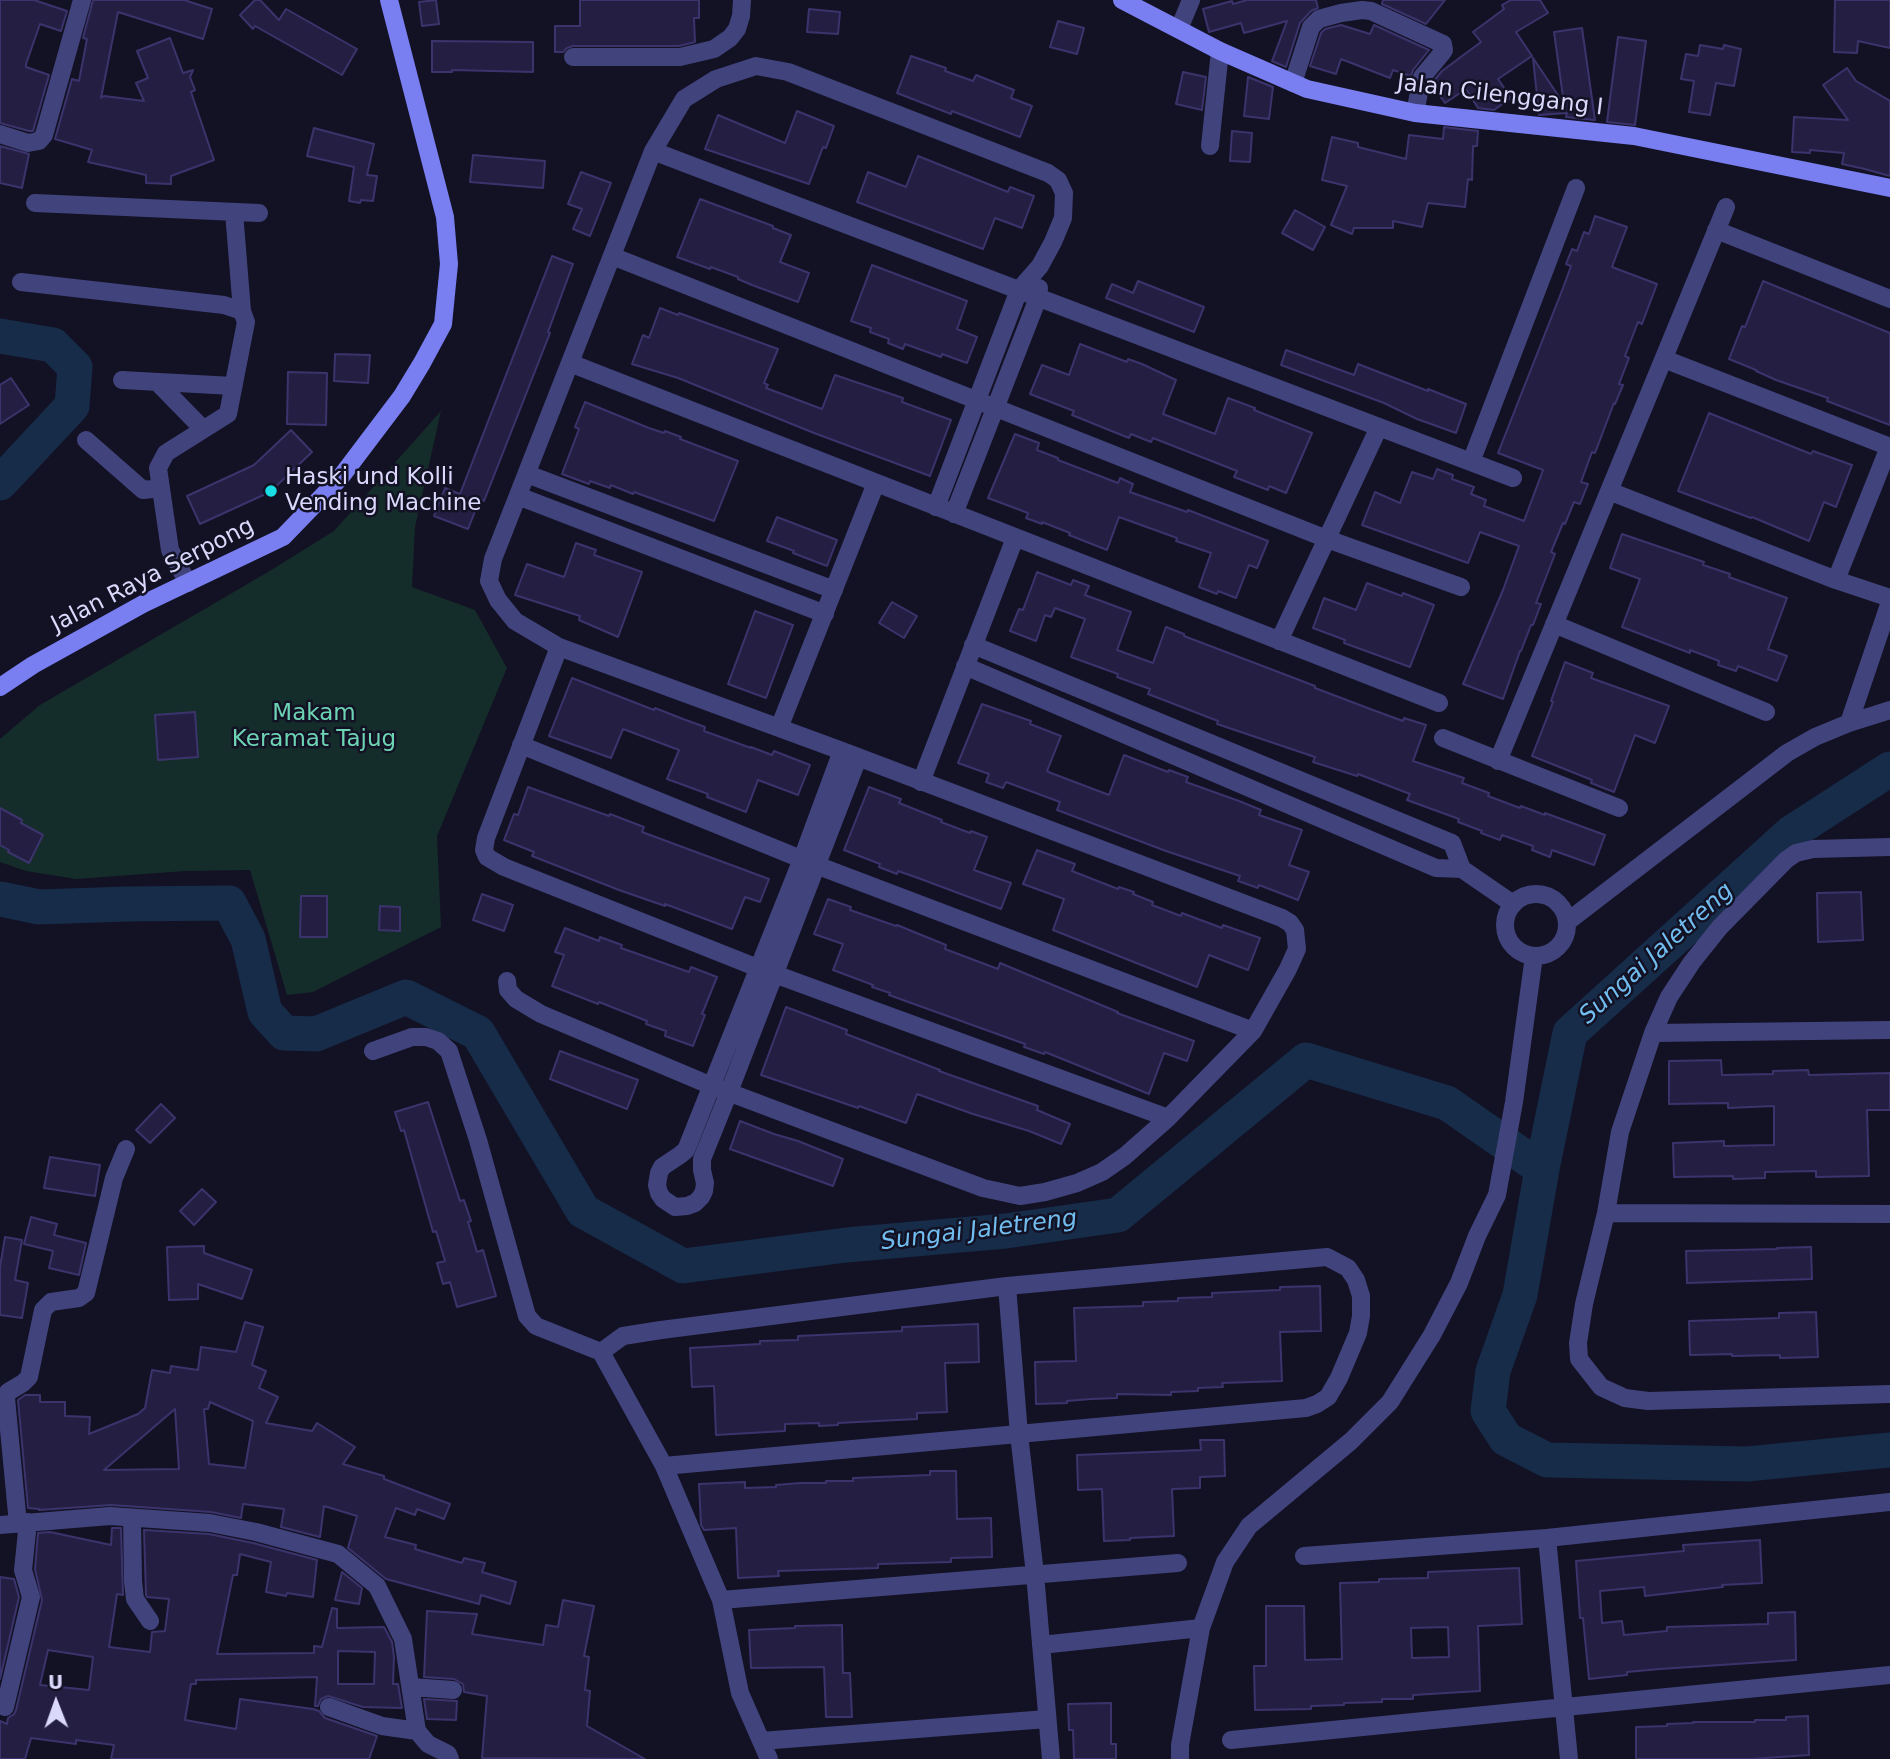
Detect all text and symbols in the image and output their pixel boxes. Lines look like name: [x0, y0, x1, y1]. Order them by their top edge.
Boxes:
street label: Jalan Cilenggang I: [1395, 70, 1605, 122]
place label: Haski und Kolli Vending Machine: [285, 464, 481, 518]
marker: Haski und Kolli Vending Machine: [263, 483, 279, 499]
street label: Jalan Raya Serpong: [47, 513, 259, 639]
park label: Makam Keramat Tajug: [232, 700, 396, 754]
water label: Sungai Jaletreng: [1574, 877, 1740, 1031]
water label: Sungai Jaletreng: [879, 1205, 1079, 1257]
north arrow: [21, 1668, 91, 1738]
text: U: [48, 1671, 64, 1693]

